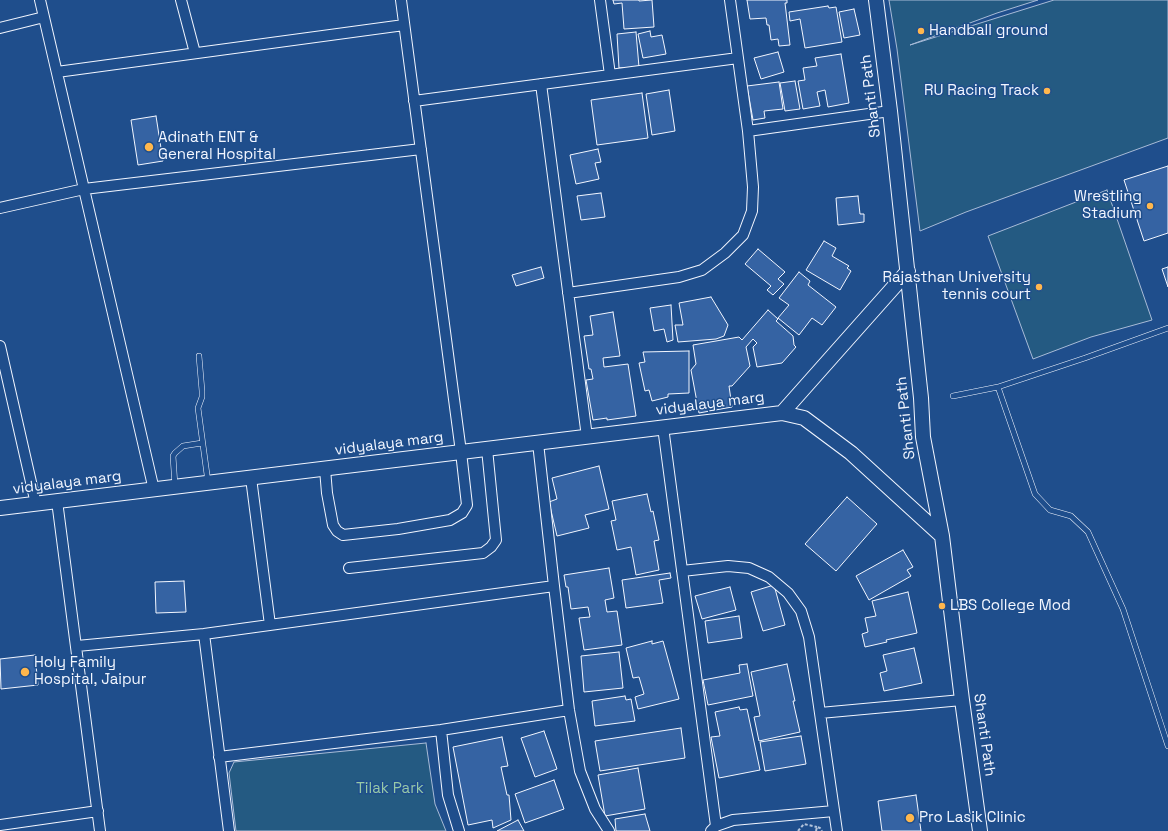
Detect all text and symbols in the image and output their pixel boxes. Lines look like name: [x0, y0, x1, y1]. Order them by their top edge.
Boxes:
place label: Handball ground: [929, 22, 1048, 40]
marker: Handball ground: [916, 26, 926, 36]
street label: Shanti Path: [857, 53, 885, 139]
place label: RU Racing Track: [924, 82, 1039, 100]
marker: RU Racing Track: [1042, 86, 1052, 96]
place label: Adinath ENT & General Hospital: [158, 129, 276, 164]
marker: Adinath ENT & General Hospital: [143, 141, 155, 153]
place label: Wrestling Stadium: [1074, 188, 1142, 223]
marker: Wrestling Stadium: [1145, 201, 1155, 211]
place label: Rajasthan University tennis court: [882, 269, 1031, 304]
marker: Rajasthan University tennis court: [1034, 282, 1044, 292]
street label: Shanti Path: [893, 376, 919, 460]
street label: vidyalaya marg: [655, 388, 765, 420]
street label: vidyalaya marg: [334, 428, 444, 460]
street label: vidyalaya marg: [12, 467, 122, 499]
place label: LBS College Mod: [950, 597, 1071, 615]
marker: LBS College Mod: [937, 601, 947, 611]
place label: Holy Family Hospital, Jaipur: [34, 654, 146, 689]
marker: Holy Family Hospital, Jaipur: [19, 666, 31, 678]
street label: Shanti Path: [969, 692, 999, 778]
park label: Tilak Park: [356, 780, 424, 798]
place label: Pro Lasik Clinic: [919, 809, 1026, 827]
marker: Pro Lasik Clinic: [904, 812, 916, 824]

